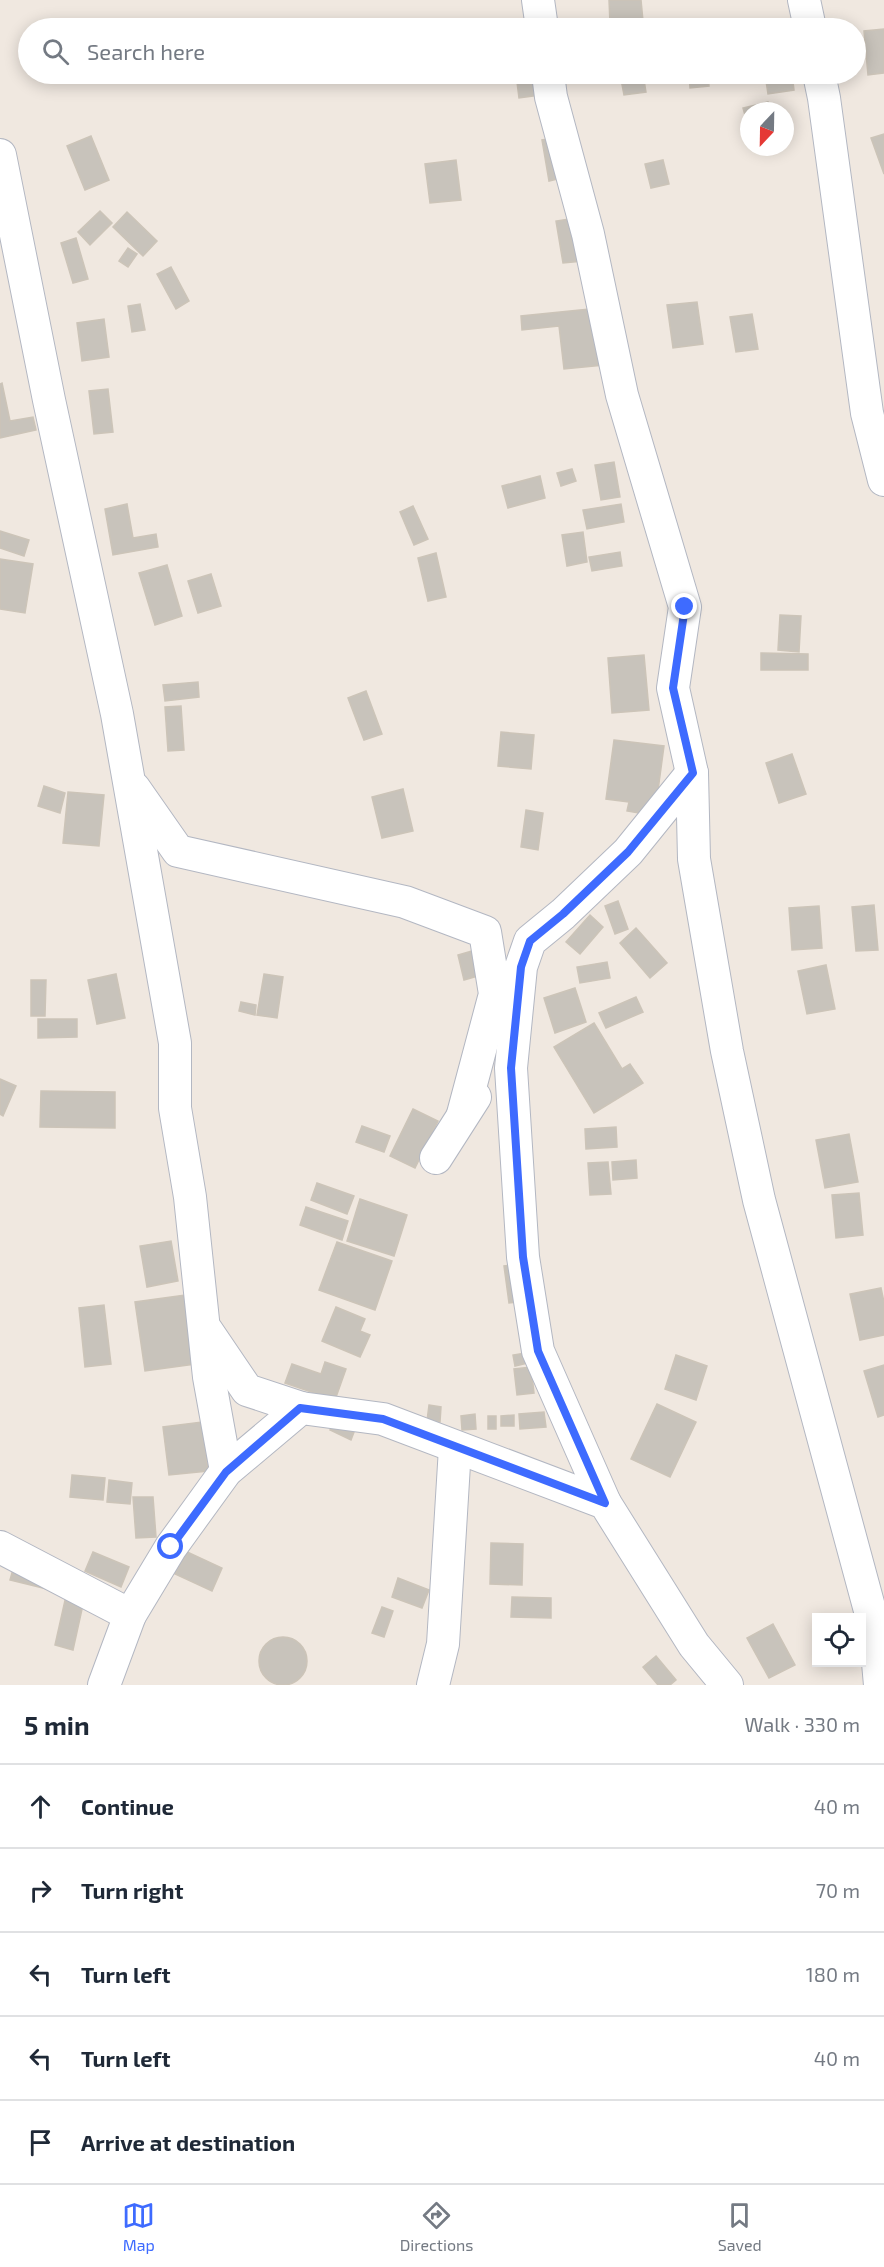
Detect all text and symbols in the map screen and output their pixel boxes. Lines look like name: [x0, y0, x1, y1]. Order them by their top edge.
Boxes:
search box: [18, 18, 866, 84]
icon: search: [39, 35, 72, 68]
text: Search here: [87, 38, 205, 64]
north arrow: [740, 102, 794, 156]
route end: [671, 593, 697, 619]
route start: [157, 1533, 183, 1559]
map controls: [812, 1613, 866, 1667]
button: locate: [812, 1613, 866, 1667]
text: 5 min: [24, 1709, 90, 1740]
text: Walk · 330 m: [744, 1712, 860, 1736]
icon: ahead: [24, 1790, 57, 1823]
text: Continue: [81, 1793, 174, 1819]
text: 40 m: [814, 1794, 860, 1818]
icon: right: [24, 1874, 57, 1907]
text: Turn right: [81, 1877, 183, 1903]
text: 70 m: [816, 1878, 860, 1902]
icon: left: [24, 1958, 57, 1991]
text: Turn left: [81, 1961, 170, 1987]
text: 180 m: [806, 1962, 860, 1986]
icon: left: [24, 2042, 57, 2075]
text: Turn left: [81, 2045, 170, 2071]
text: 40 m: [814, 2046, 860, 2070]
icon: arrive: [24, 2126, 57, 2159]
text: Arrive at destination: [81, 2129, 295, 2155]
tab: Map: [122, 2199, 155, 2254]
tab: Directions: [400, 2199, 473, 2254]
tab: Saved: [718, 2199, 762, 2254]

